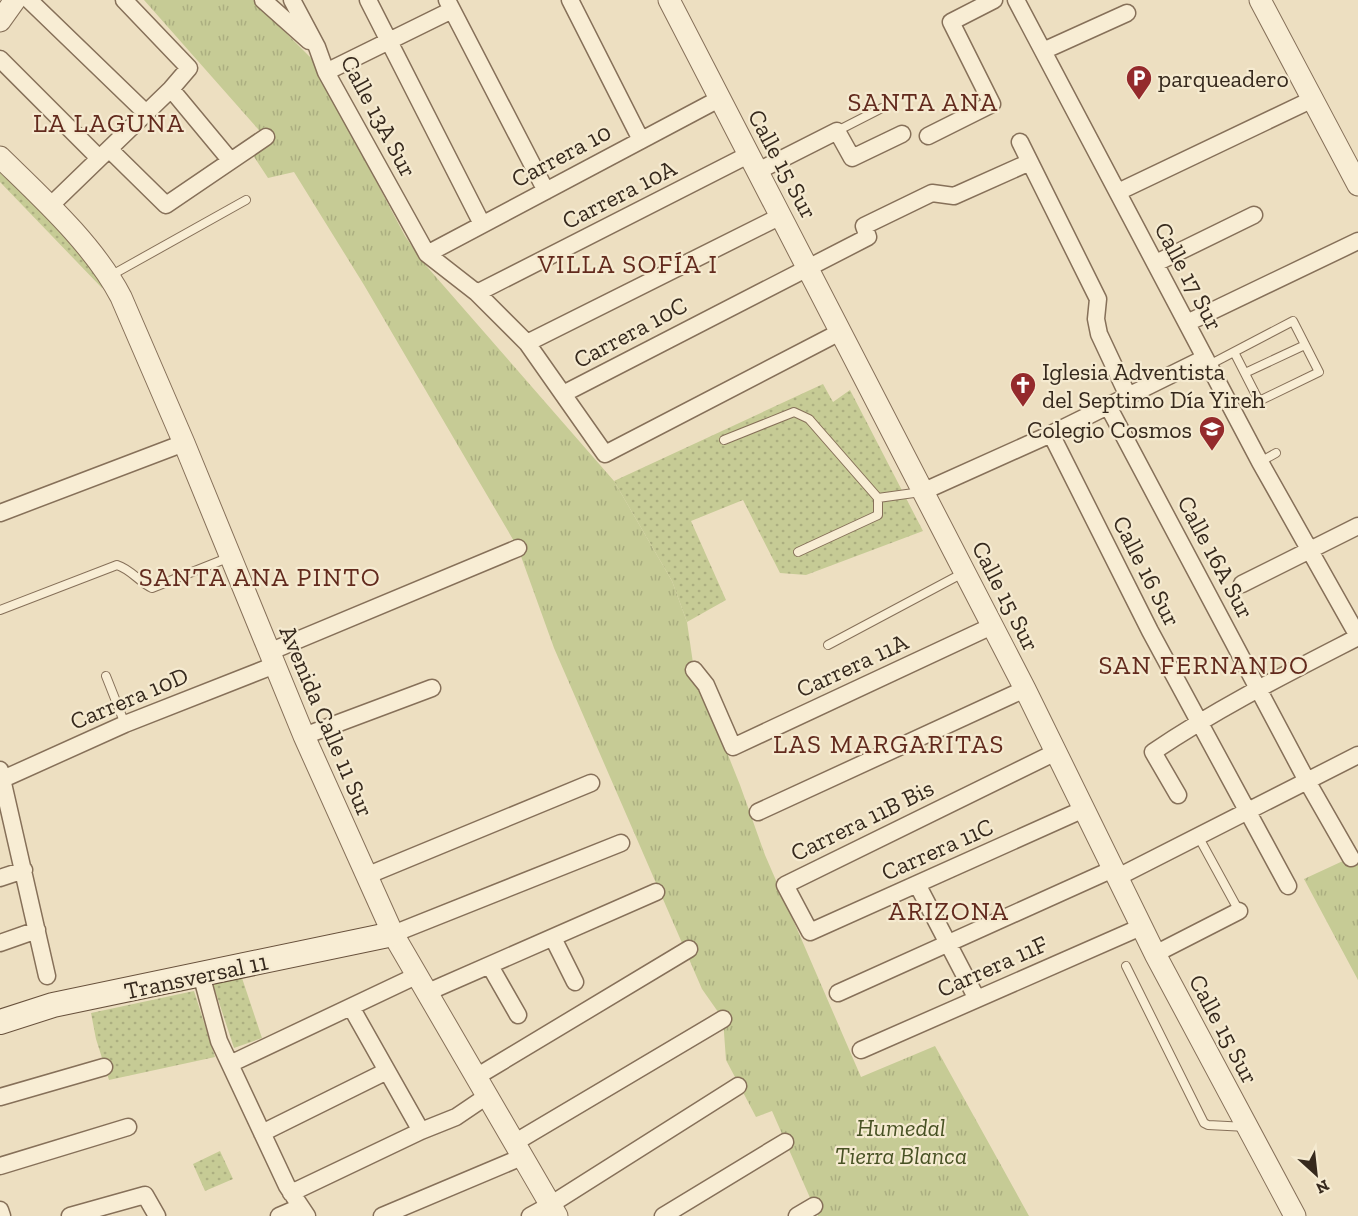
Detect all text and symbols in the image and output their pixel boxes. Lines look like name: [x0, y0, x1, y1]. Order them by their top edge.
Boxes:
street label: Calle 13A Sur: [335, 50, 423, 182]
parking icon: parqueadero: [1124, 63, 1154, 101]
place label: parqueadero: [1158, 64, 1289, 93]
district label: SANTA ANA: [847, 86, 999, 118]
street label: Calle 15 Sur: [742, 104, 824, 224]
district label: LA LAGUNA: [33, 107, 185, 139]
street label: Carrera 10: [506, 117, 616, 193]
street label: Carrera 10A: [557, 153, 681, 235]
street label: Calle 17 Sur: [1148, 217, 1230, 335]
district label: VILLA SOFÍA I: [537, 248, 718, 280]
street label: Carrera 10C: [568, 290, 692, 374]
place label: Iglesia Adventista del Septimo Día Yireh: [1042, 357, 1266, 414]
church icon: Iglesia Adventista del Septimo Día Yireh: [1008, 370, 1038, 408]
school or university icon: Colegio Cosmos: [1197, 414, 1227, 452]
place label: Colegio Cosmos: [1027, 415, 1192, 444]
street label: Calle 16A Sur: [1171, 491, 1261, 623]
street label: Calle 16 Sur: [1107, 511, 1187, 631]
street label: Calle 15 Sur: [966, 536, 1046, 656]
district label: SANTA ANA PINTO: [139, 561, 381, 593]
street label: Avenida Calle 11 Sur: [274, 621, 380, 821]
street label: Carrera 11A: [792, 626, 913, 703]
district label: SAN FERNANDO: [1098, 649, 1310, 681]
street label: Carrera 10D: [66, 660, 192, 736]
district label: LAS MARGARITAS: [773, 728, 1005, 760]
street label: Carrera 11B Bis: [786, 773, 938, 867]
street label: Carrera 11C: [877, 811, 997, 887]
district label: ARIZONA: [889, 895, 1009, 927]
street label: Carrera 11F: [932, 929, 1052, 1003]
street label: Transversal 11: [122, 947, 270, 1005]
street label: Calle 15 Sur: [1183, 969, 1265, 1089]
park label: Humedal Tierra Blanca: [835, 1113, 967, 1170]
north arrow: [1286, 1144, 1346, 1204]
text: N: [1313, 1176, 1332, 1198]

